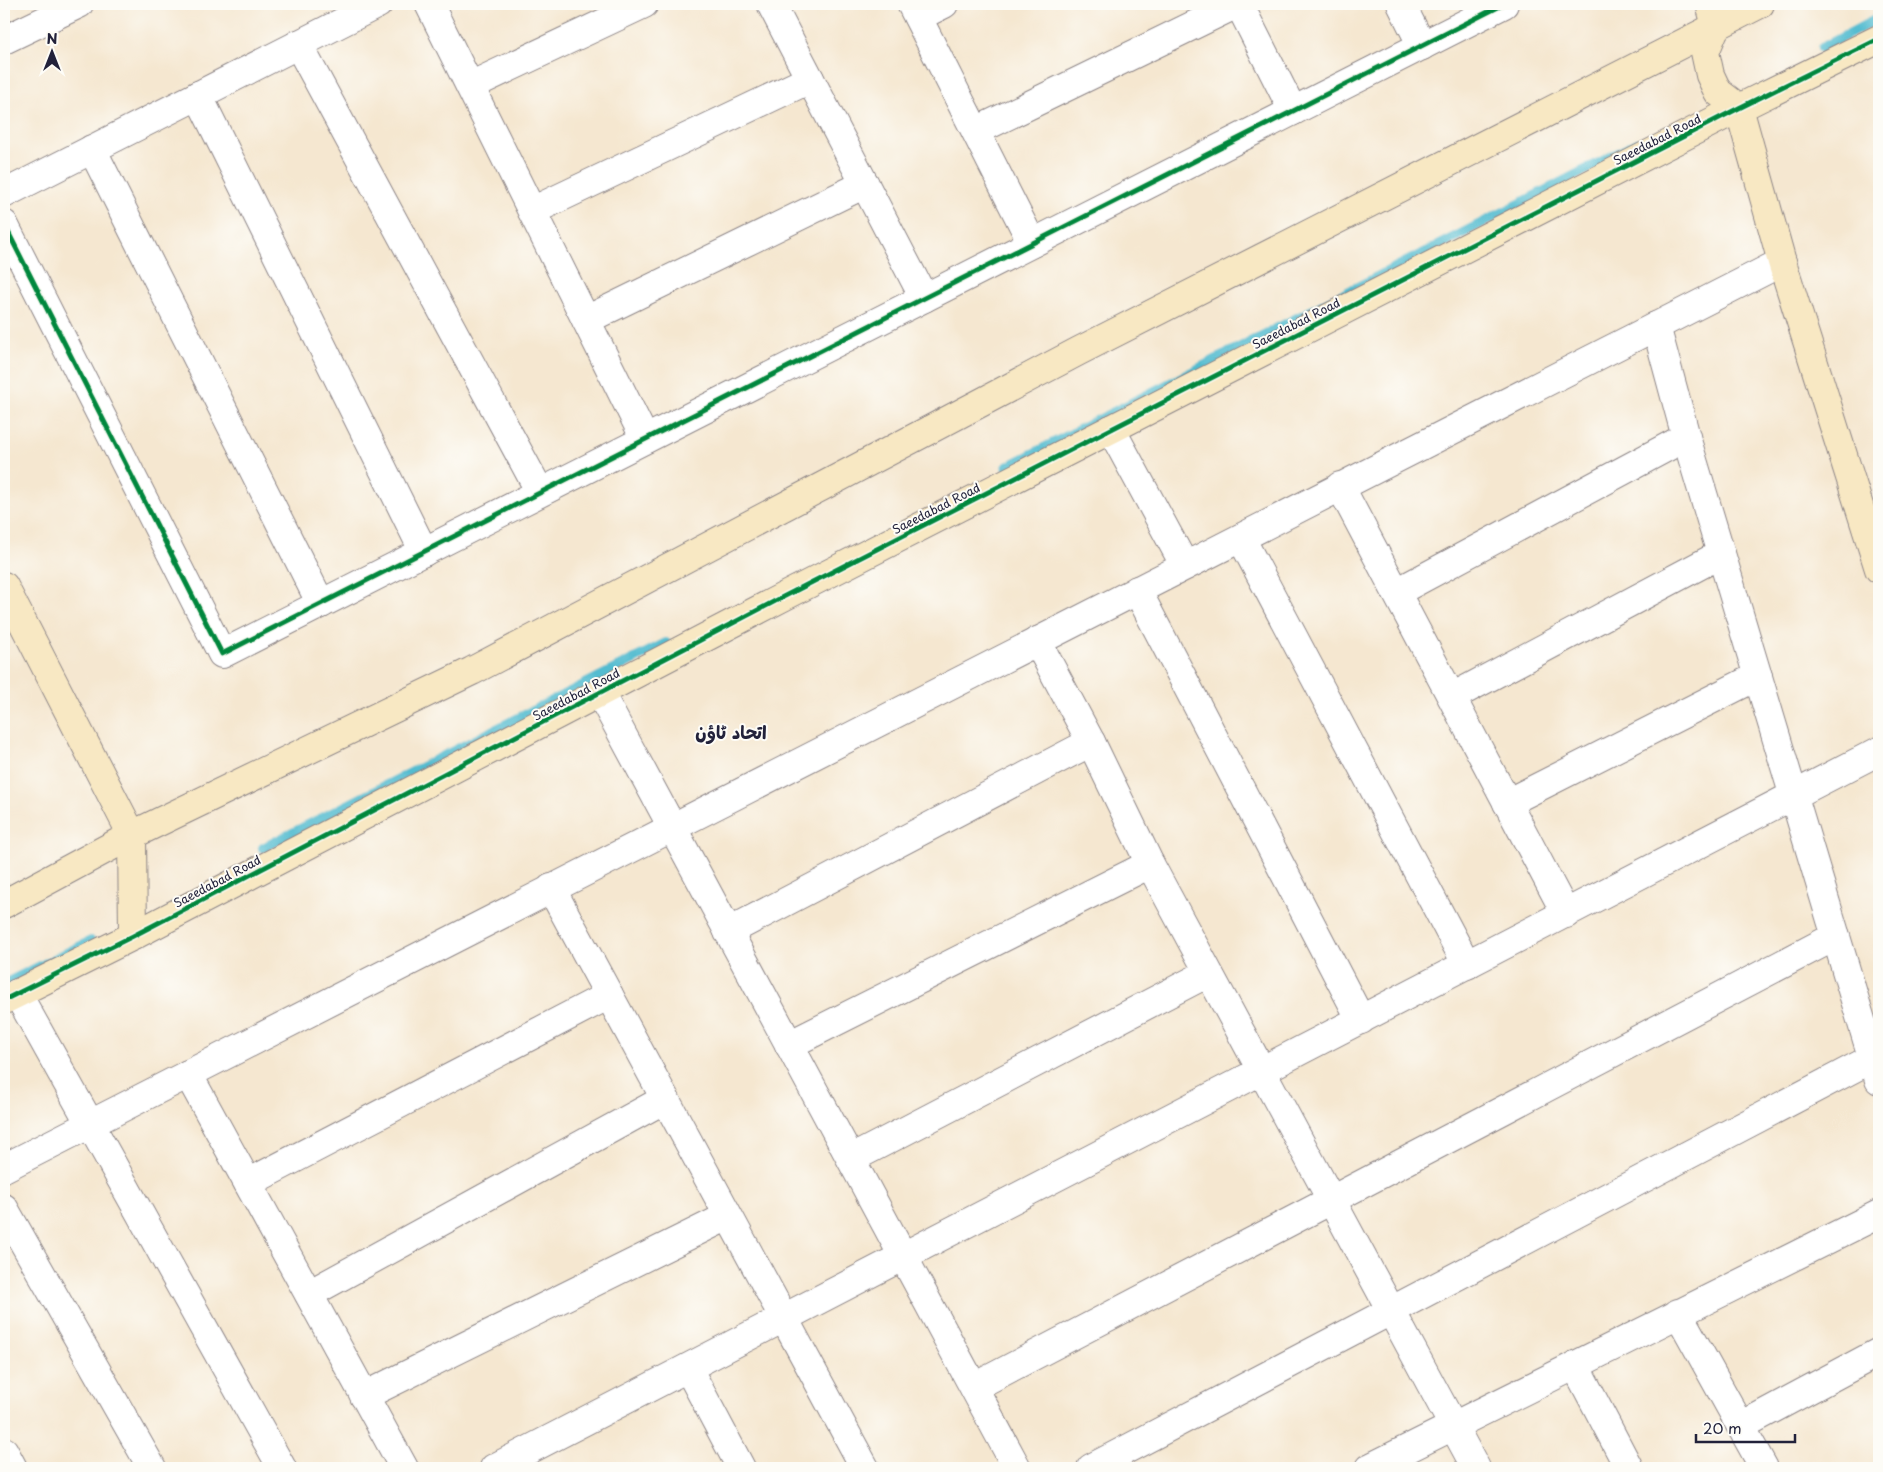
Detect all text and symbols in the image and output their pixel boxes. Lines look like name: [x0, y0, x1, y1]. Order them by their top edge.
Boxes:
north arrow: [28, 28, 78, 78]
text: N: [46, 28, 58, 49]
street label: Saeedabad Road: [1610, 109, 1704, 169]
street label: Saeedabad Road: [1249, 293, 1343, 353]
street label: Saeedabad Road: [889, 478, 983, 538]
street label: Saeedabad Road: [529, 663, 623, 725]
district label: اتحاد ٹاؤن: [695, 718, 767, 745]
street label: Saeedabad Road: [170, 850, 264, 912]
scale bar: [1696, 1412, 1794, 1444]
text: 20 m: [1703, 1416, 1742, 1439]

